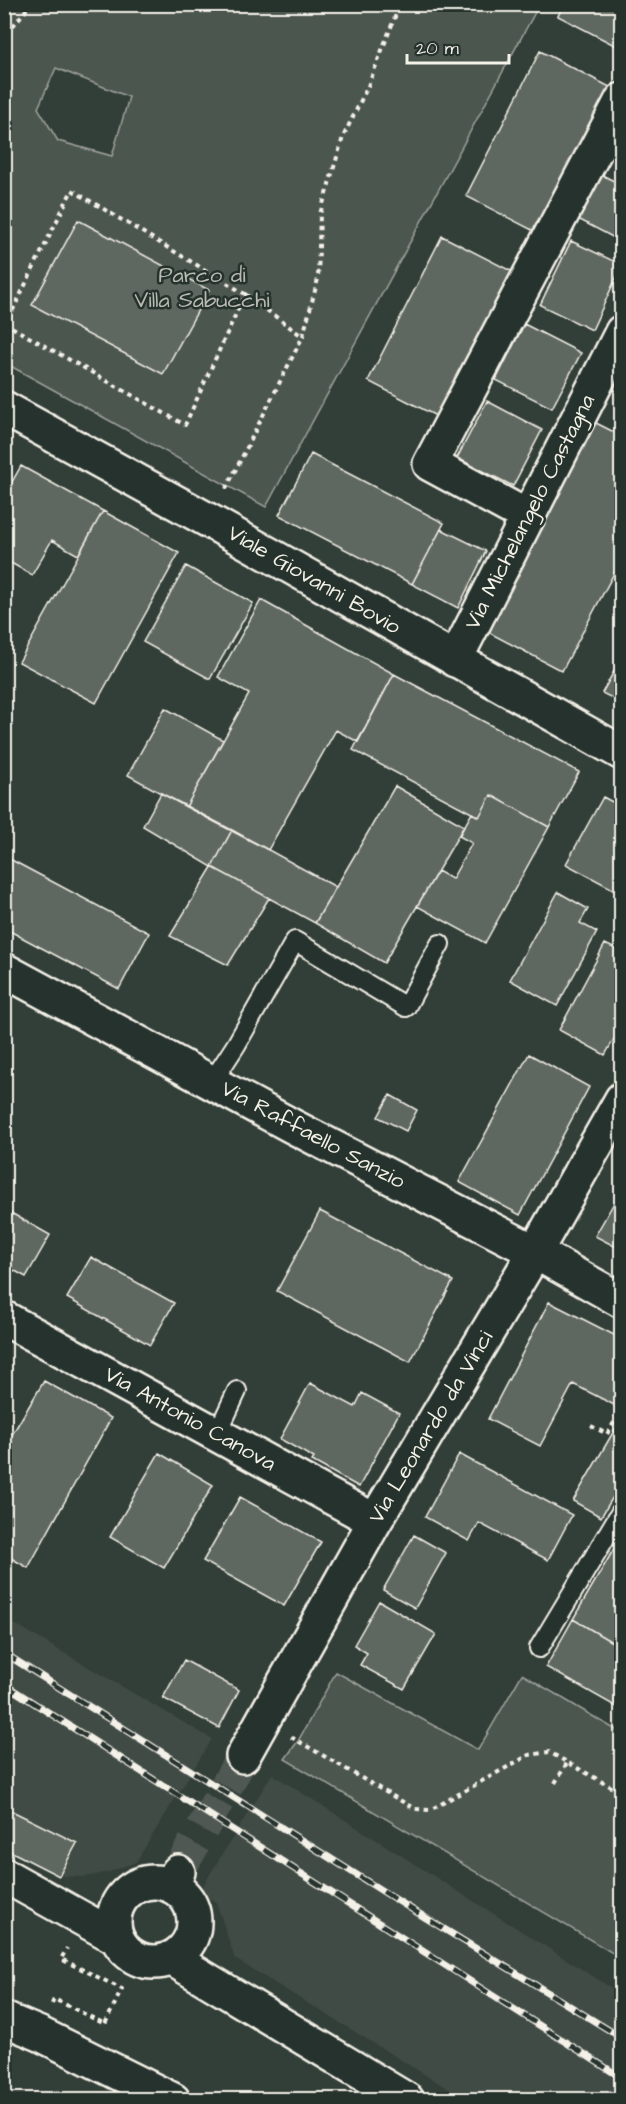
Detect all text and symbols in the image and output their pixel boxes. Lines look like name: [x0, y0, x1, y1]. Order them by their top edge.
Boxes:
scale bar: [407, 27, 509, 65]
text: 20 m: [416, 36, 459, 61]
park label: Parco di Villa Sabucchi: [135, 260, 269, 316]
street label: Via Michelangelo Castagna: [457, 389, 604, 635]
street label: Viale Giovanni Bovio: [222, 518, 407, 643]
street label: Via Raffaello Sanzio: [216, 1073, 411, 1197]
street label: Via Leonardo da Vinci: [361, 1325, 501, 1529]
street label: Via Antonio Canova: [99, 1359, 281, 1479]

